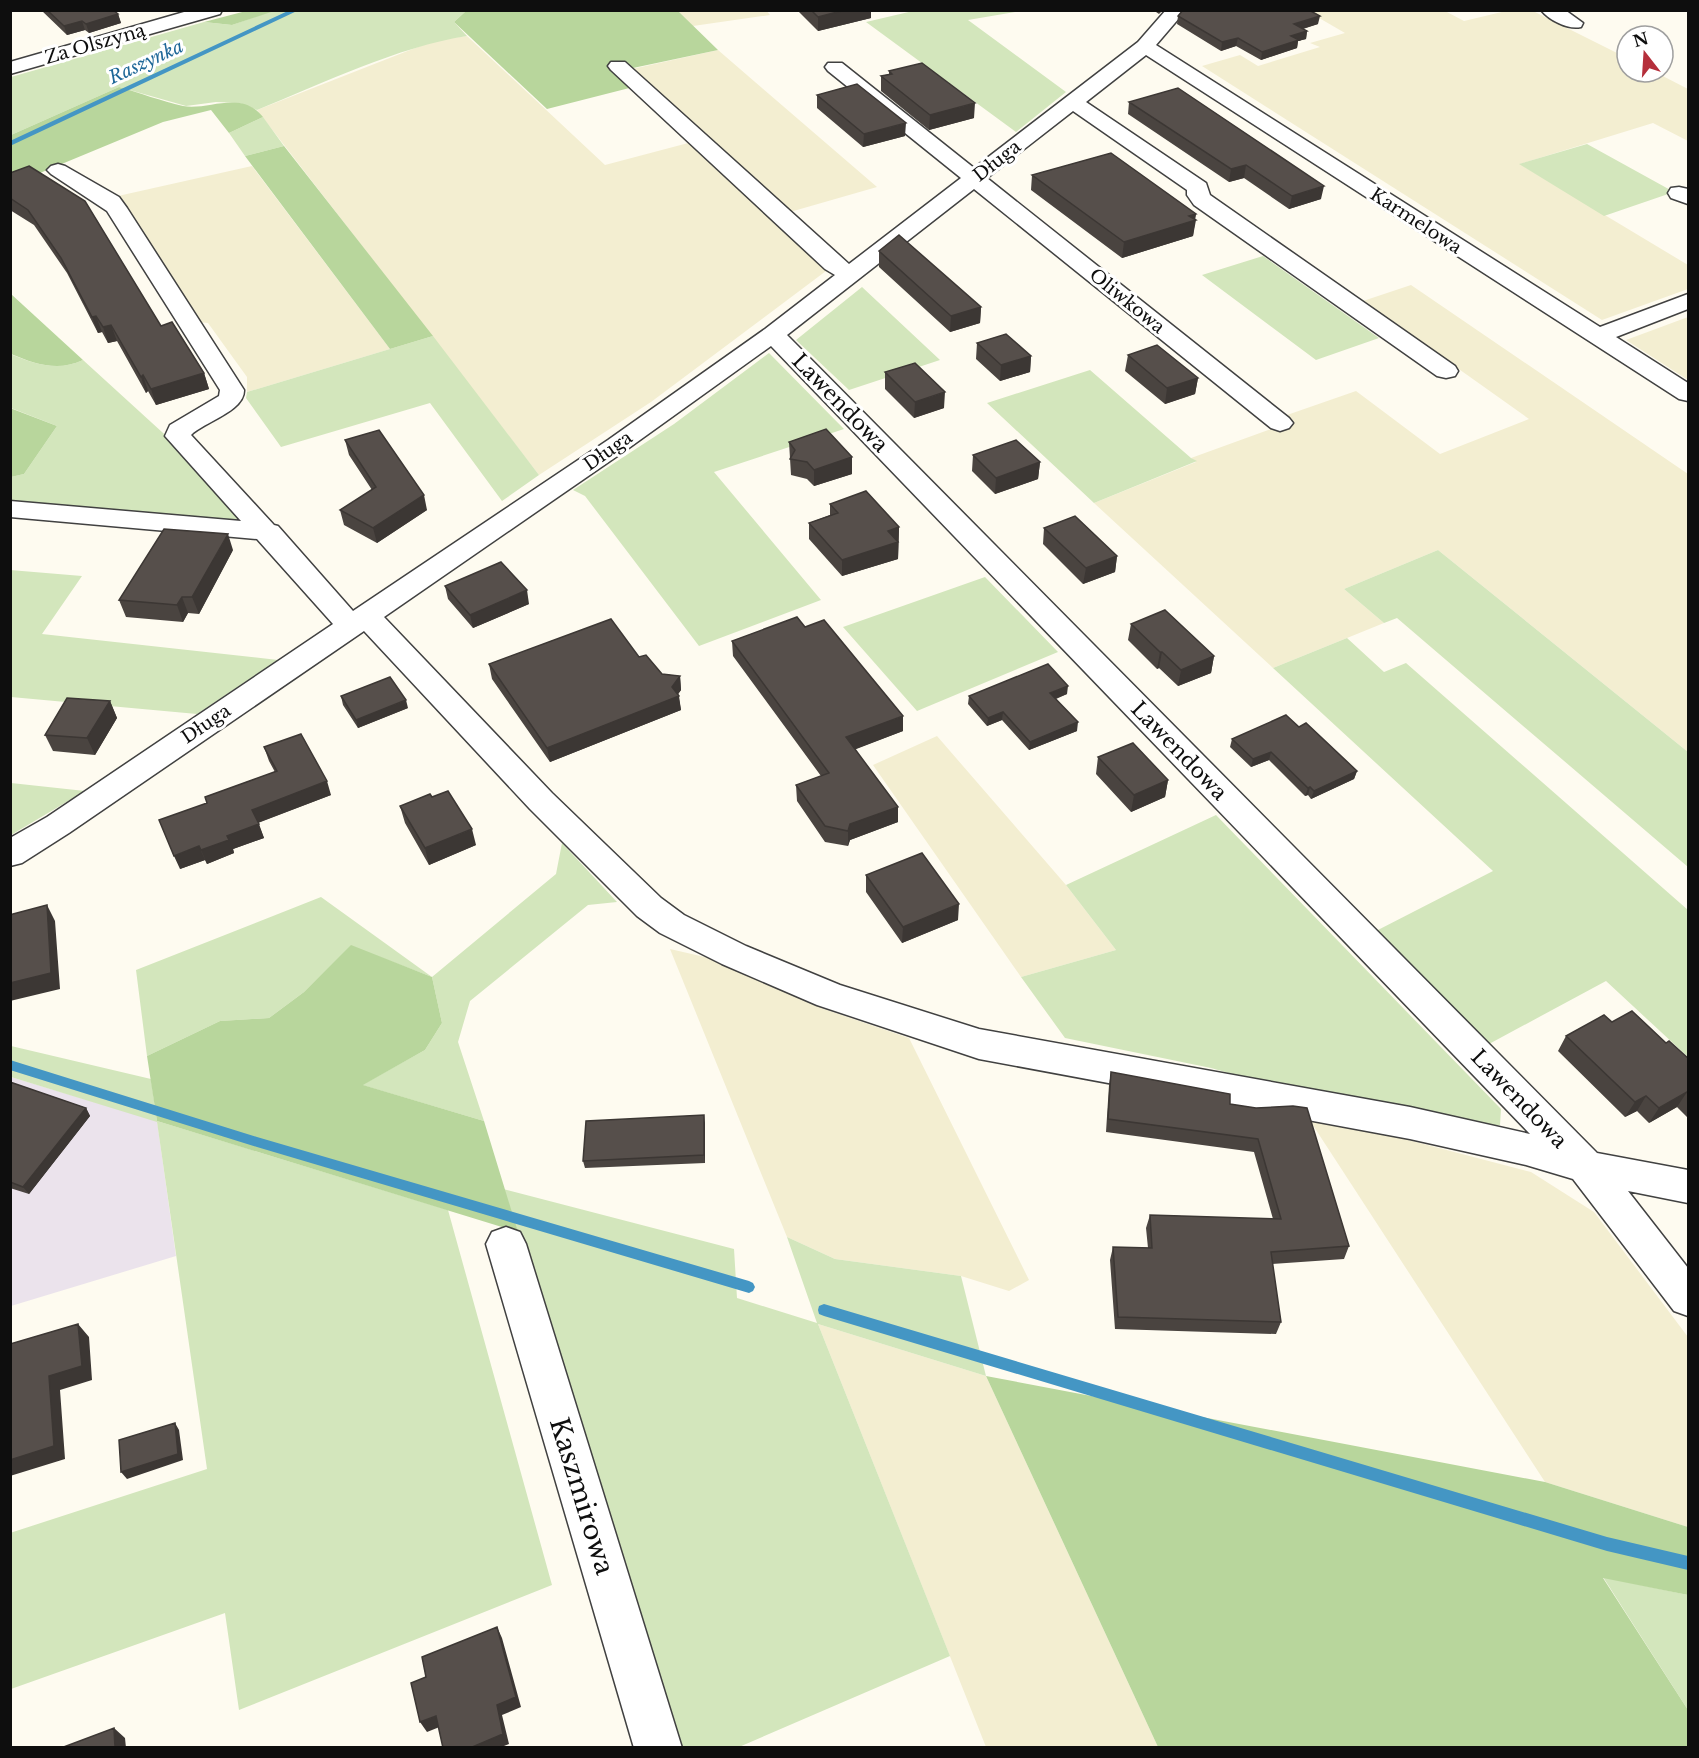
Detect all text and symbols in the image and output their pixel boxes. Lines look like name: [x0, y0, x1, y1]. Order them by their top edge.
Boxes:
street label: Za Olszyną: [42, 19, 149, 69]
north arrow: [1615, 24, 1675, 84]
text: N: [1630, 28, 1651, 51]
water label: Raszynka: [104, 35, 187, 89]
street label: Długa: [969, 136, 1025, 186]
street label: Karmelowa: [1366, 183, 1466, 259]
street label: Oliwkowa: [1085, 264, 1169, 338]
street label: Lawendowa: [786, 348, 894, 458]
street label: Długa: [579, 426, 637, 476]
street label: Lawendowa: [1125, 696, 1233, 806]
street label: Długa: [177, 700, 235, 748]
street label: Lawendowa: [1465, 1044, 1573, 1154]
street label: Kaszmirowa: [543, 1414, 621, 1579]

